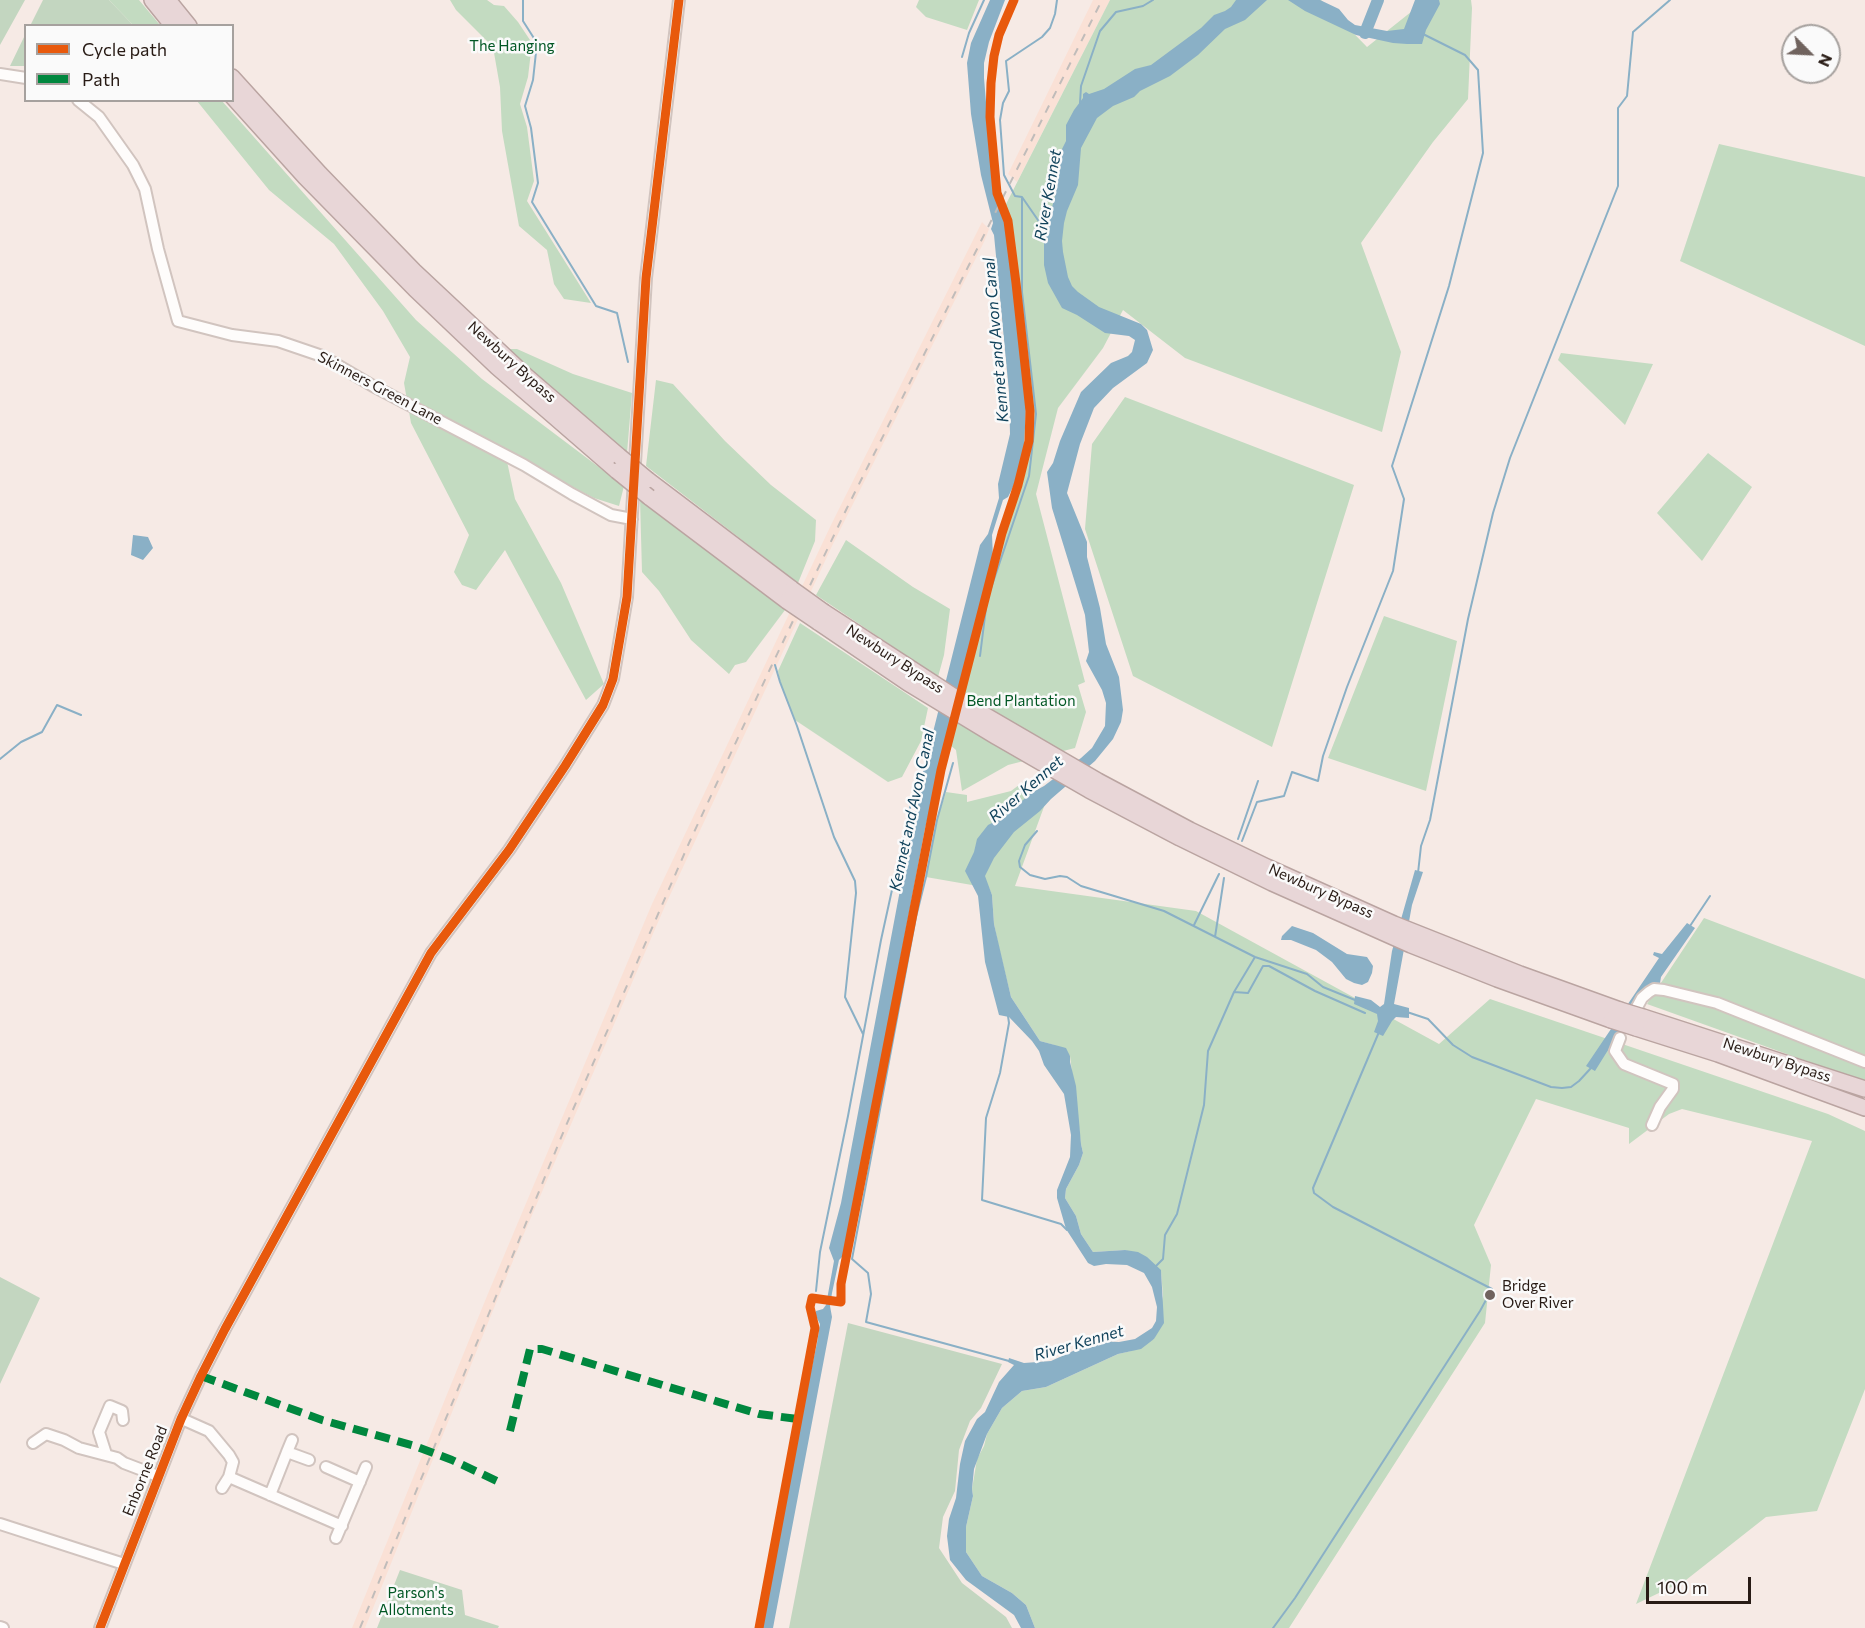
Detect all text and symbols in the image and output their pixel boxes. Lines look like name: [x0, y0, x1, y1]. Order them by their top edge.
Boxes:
legend: [24, 24, 234, 102]
north arrow: [1781, 24, 1841, 84]
park label: The Hanging: [469, 37, 555, 55]
text: Cycle path: [82, 38, 167, 60]
text: N: [1815, 51, 1837, 70]
text: Path: [82, 68, 120, 90]
water label: River Kennet: [1031, 148, 1065, 242]
water label: Kennet and Avon Canal: [979, 257, 1013, 423]
street label: Newbury Bypass: [464, 318, 560, 406]
street label: Skinners Green Lane: [315, 348, 445, 428]
street label: Newbury Bypass: [843, 621, 947, 697]
park label: Bend Plantation: [967, 692, 1075, 710]
water label: Kennet and Avon Canal: [885, 727, 939, 893]
water label: River Kennet: [985, 751, 1067, 827]
street label: Newbury Bypass: [1266, 860, 1376, 922]
street label: Newbury Bypass: [1721, 1034, 1833, 1086]
place label: Bridge Over River: [1502, 1277, 1574, 1312]
marker: Bridge Over River: [1483, 1288, 1497, 1302]
water label: River Kennet: [1032, 1321, 1126, 1365]
street label: Enborne Road: [119, 1423, 171, 1519]
scale bar: [1649, 1565, 1754, 1603]
text: 100 m: [1657, 1576, 1707, 1598]
park label: Parson's Allotments: [378, 1584, 454, 1619]

